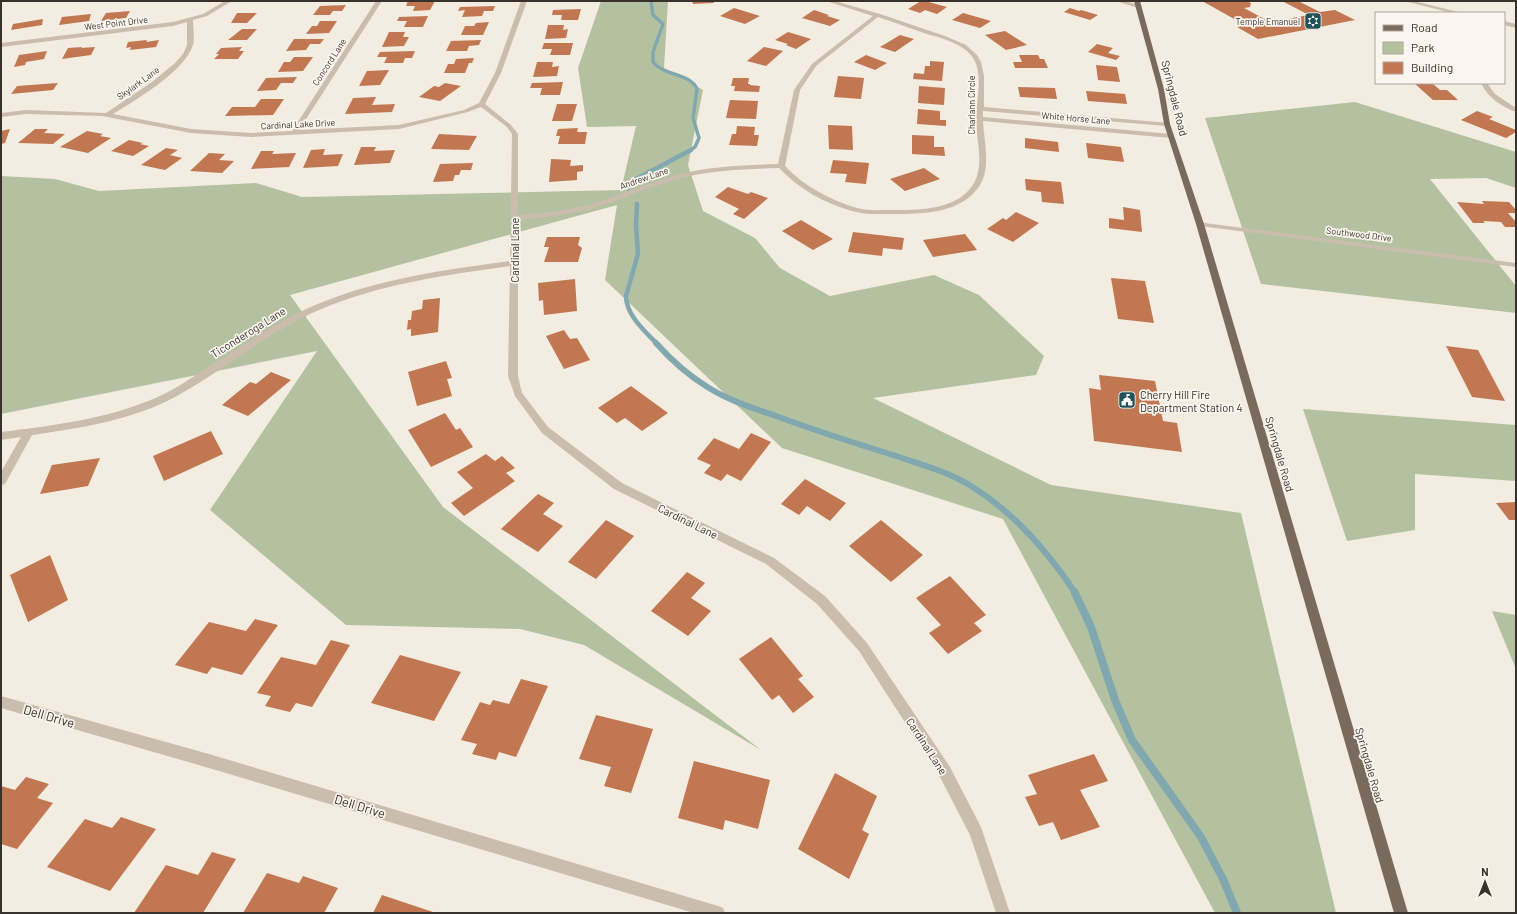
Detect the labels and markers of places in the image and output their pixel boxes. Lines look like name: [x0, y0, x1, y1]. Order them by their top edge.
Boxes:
synagogue icon: Temple Emanuel: [1303, 11, 1323, 31]
place label: Temple Emanuel: [1236, 16, 1300, 27]
place label: Cherry Hill Fire Department Station 4: [1140, 388, 1243, 414]
public building icon: Cherry Hill Fire Department Station 4: [1117, 390, 1137, 410]

